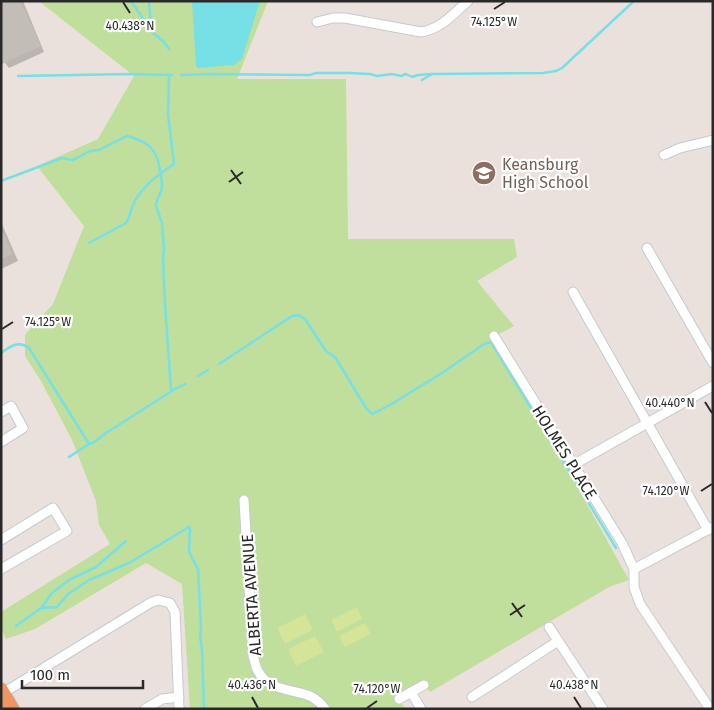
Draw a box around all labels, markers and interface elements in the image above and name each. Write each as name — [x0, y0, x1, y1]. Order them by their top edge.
text: 74.125°W — [471, 15, 517, 29]
text: 40.438°N — [106, 19, 154, 33]
place label: Keansburg High School — [502, 155, 589, 192]
school or university icon: Keansburg High School — [471, 160, 497, 186]
text: 74.125°W — [25, 315, 71, 329]
text: 40.440°N — [645, 396, 695, 410]
street label: HOLMES PLACE — [528, 402, 601, 503]
text: 74.120°W — [643, 484, 690, 498]
street label: ALBERTA AVENUE — [238, 533, 265, 657]
scale bar — [22, 658, 144, 690]
text: 100 m — [30, 666, 70, 684]
text: 40.436°N — [228, 678, 276, 692]
text: 40.438°N — [550, 678, 598, 692]
text: 74.120°W — [354, 682, 401, 696]

